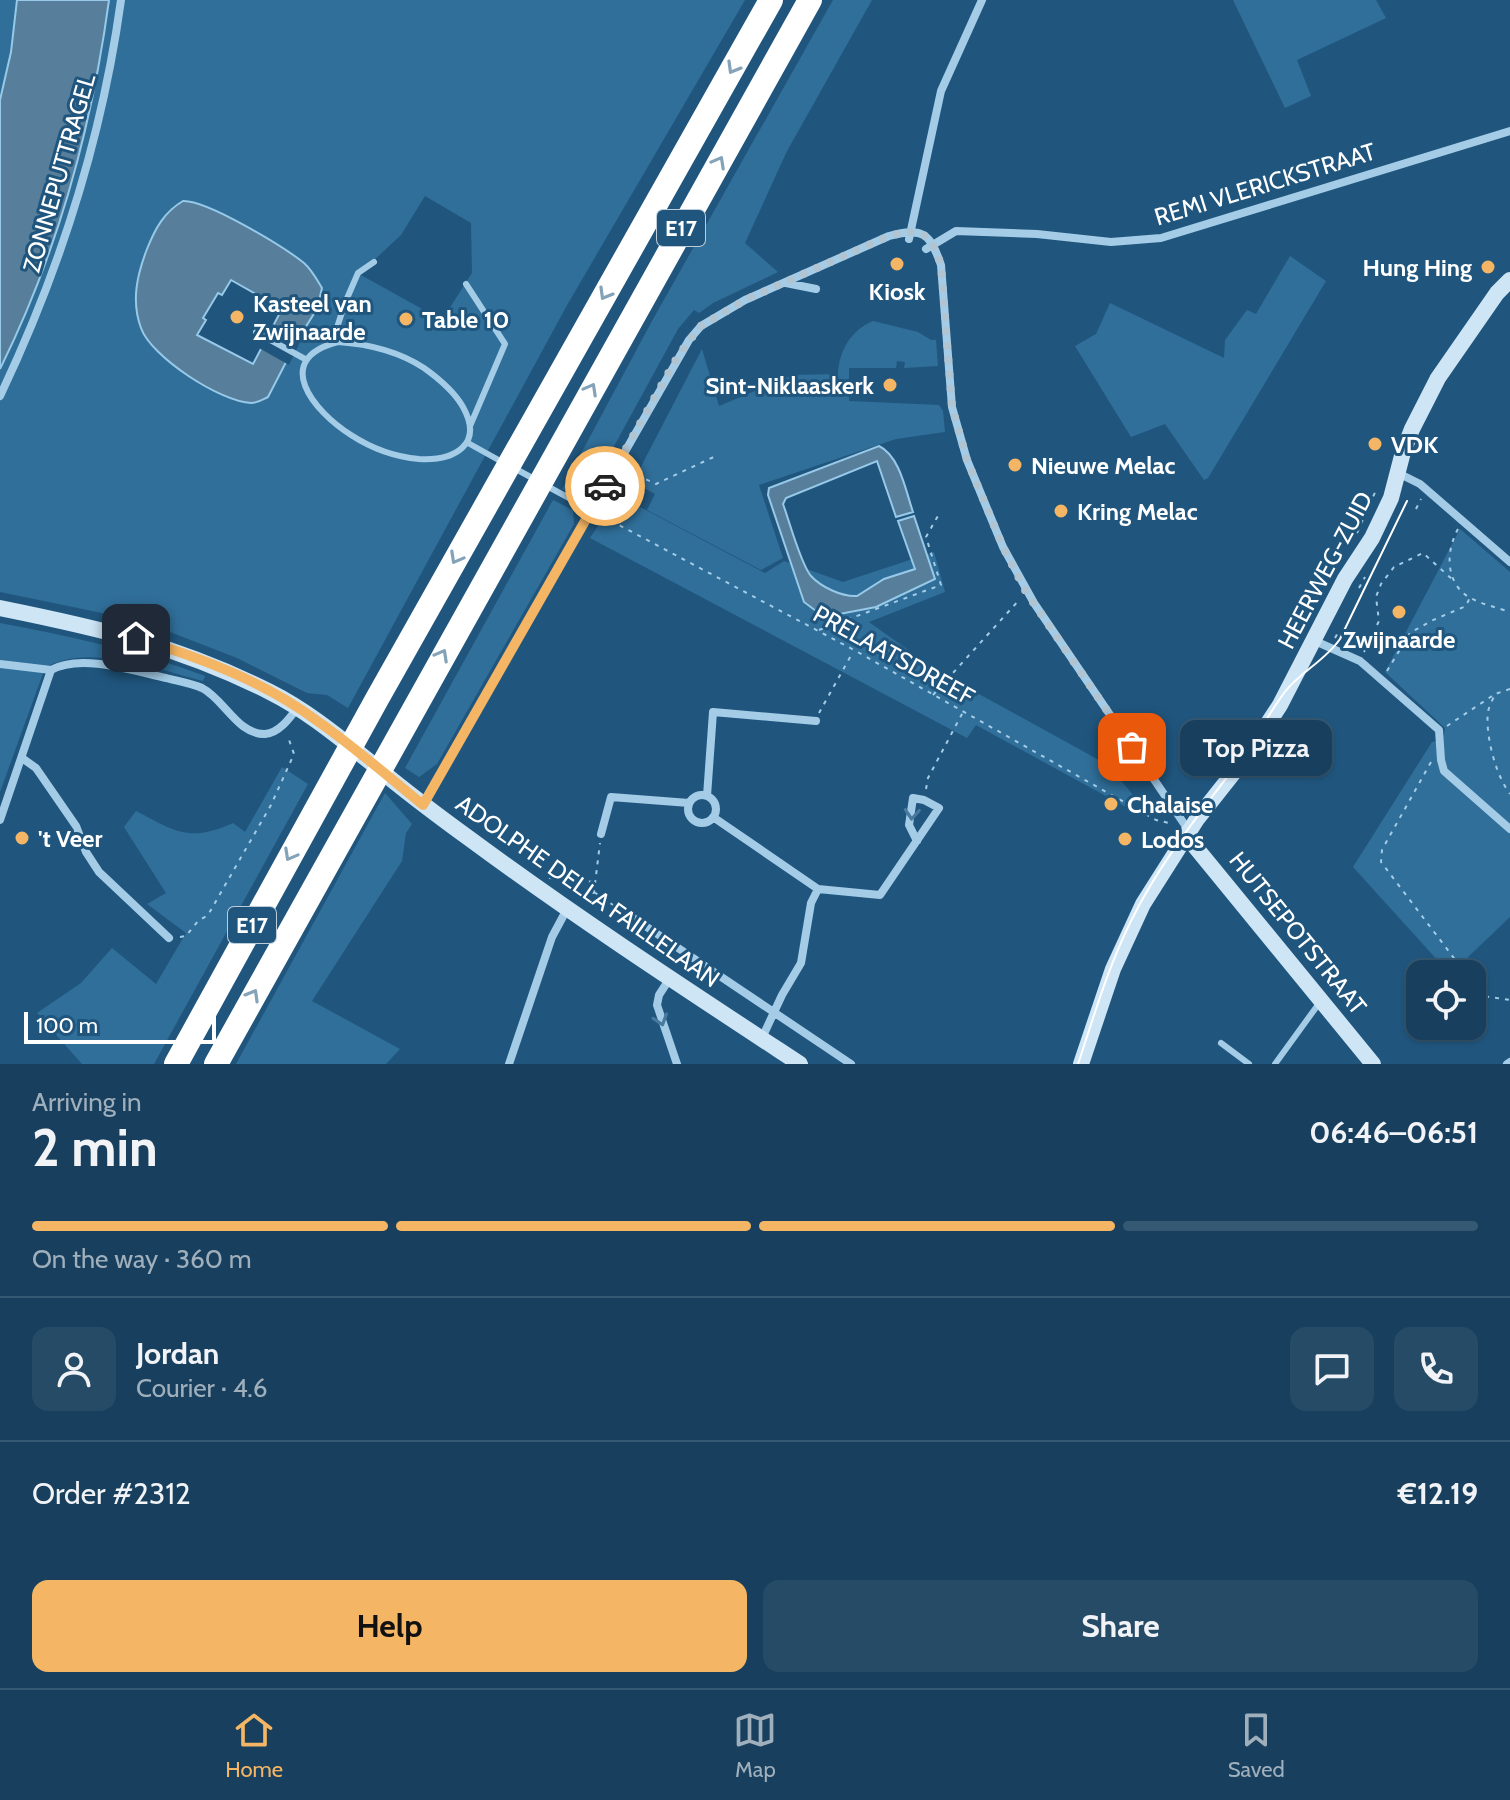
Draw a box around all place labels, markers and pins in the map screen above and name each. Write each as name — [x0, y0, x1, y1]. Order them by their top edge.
place label: Hung Hing — [1363, 253, 1472, 282]
marker: Kiosk — [888, 255, 906, 273]
marker: Hung Hing — [1479, 258, 1497, 276]
place label: Kiosk — [869, 277, 926, 306]
place label: Kasteel van Zwijnaarde — [253, 289, 372, 346]
place label: Table 10 — [422, 305, 509, 334]
marker: Kasteel van Zwijnaarde — [228, 308, 246, 326]
marker: Table 10 — [397, 310, 415, 328]
place label: Sint-Niklaaskerk — [705, 371, 874, 400]
marker: Sint-Niklaaskerk — [881, 376, 899, 394]
place label: VDK — [1391, 430, 1438, 459]
marker: VDK — [1366, 435, 1384, 453]
place label: Nieuwe Melac — [1031, 451, 1175, 480]
marker: Nieuwe Melac — [1006, 456, 1024, 474]
place label: Kring Melac — [1077, 497, 1198, 526]
marker: Kring Melac — [1052, 502, 1070, 520]
marker: Zwijnaarde — [1390, 603, 1408, 621]
pin — [102, 604, 170, 672]
place label: Zwijnaarde — [1343, 625, 1455, 654]
pin — [1098, 713, 1166, 781]
callout: Top Pizza — [1180, 719, 1332, 775]
place label: Chalaise — [1127, 790, 1213, 819]
marker: Chalaise — [1102, 795, 1120, 813]
place label: 't Veer — [38, 824, 102, 853]
place label: Lodos — [1141, 825, 1204, 854]
marker: 't Veer — [13, 829, 31, 847]
marker: Lodos — [1116, 830, 1134, 848]

